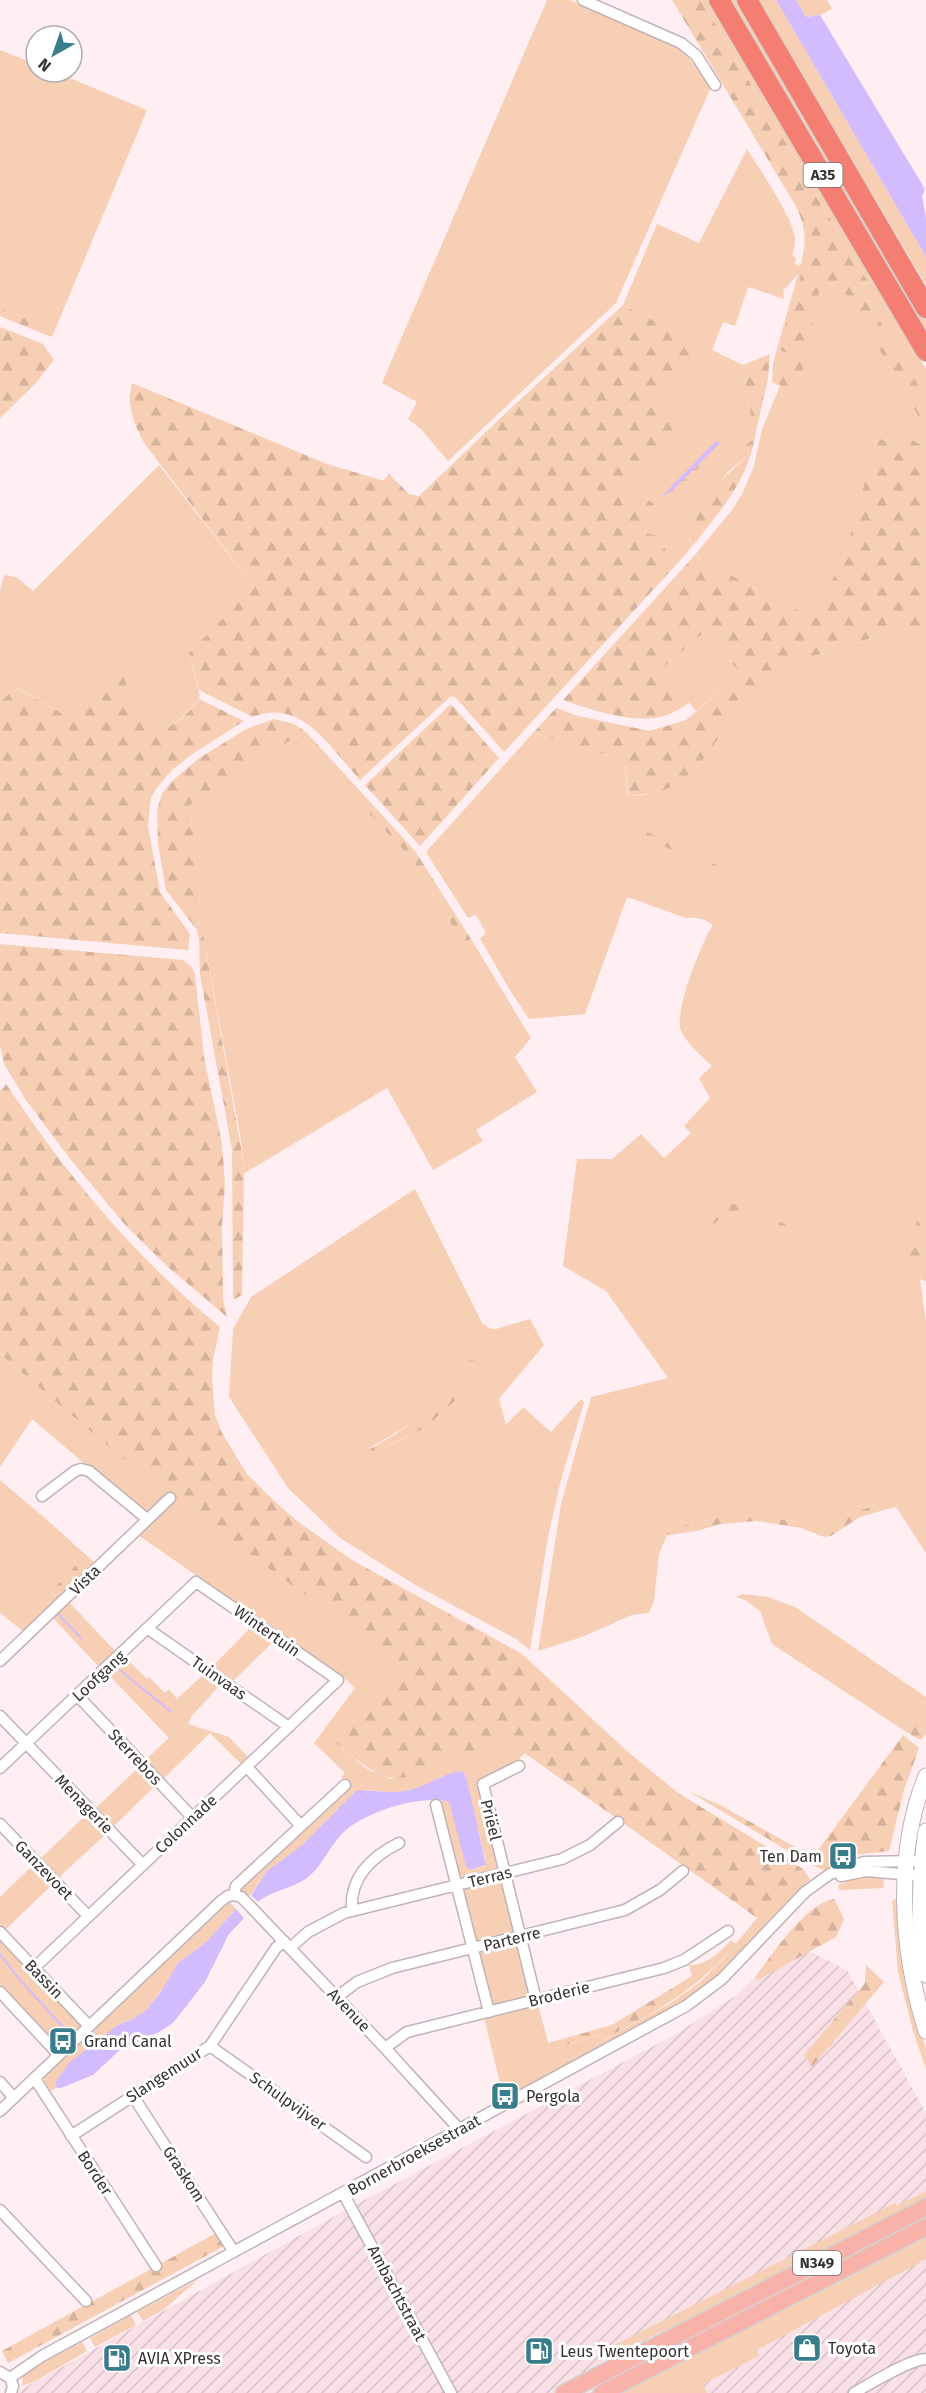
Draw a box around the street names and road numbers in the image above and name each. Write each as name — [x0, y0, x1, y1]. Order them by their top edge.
road number: A35 — [804, 163, 842, 187]
street label: Vista — [66, 1561, 104, 1599]
street label: Wintertuin — [230, 1601, 304, 1661]
street label: Loofgang — [68, 1646, 130, 1705]
street label: Tuinvaas — [188, 1652, 250, 1704]
street label: Sterrebos — [104, 1725, 166, 1789]
street label: Menagerie — [51, 1770, 117, 1838]
street label: Colonnade — [151, 1791, 221, 1857]
street label: Priëel — [477, 1797, 505, 1843]
street label: Ganzevoet — [11, 1836, 77, 1904]
street label: Terras — [466, 1862, 514, 1892]
street label: Parterre — [481, 1923, 543, 1955]
street label: Bassin — [21, 1956, 67, 2002]
street label: Broderie — [526, 1977, 592, 2011]
street label: Avenue — [324, 1984, 374, 2036]
street label: Slangemuur — [122, 2043, 206, 2107]
street label: Schulpvijver — [246, 2068, 330, 2135]
street label: Bornerbroeksestraat — [344, 2110, 484, 2199]
street label: Graskom — [159, 2142, 209, 2206]
street label: Border — [74, 2147, 117, 2200]
street label: Ambachtstraat — [364, 2242, 430, 2344]
road number: N349 — [793, 2251, 841, 2275]

